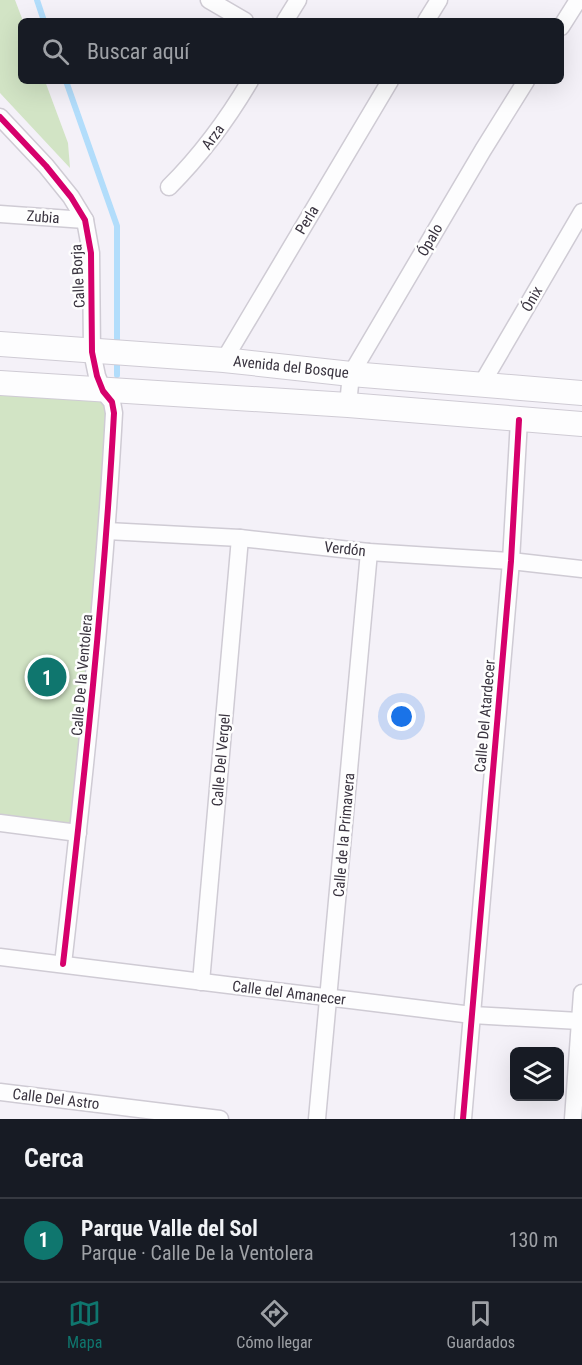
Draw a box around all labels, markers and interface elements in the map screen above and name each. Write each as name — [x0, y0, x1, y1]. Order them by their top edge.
search box — [18, 18, 564, 84]
icon: search — [39, 35, 72, 68]
text: Buscar aquí — [87, 39, 190, 64]
street label: Arza — [198, 121, 228, 153]
street label: Perla — [291, 202, 323, 238]
street label: Zubia — [26, 207, 60, 227]
street label: Ópalo — [414, 221, 446, 259]
street label: Calle Borja — [67, 244, 89, 308]
street label: Ónix — [518, 283, 547, 315]
street label: Avenida del Bosque — [232, 352, 350, 382]
street label: Verdón — [323, 538, 367, 560]
street label: Calle De la Ventolera — [68, 613, 96, 737]
pin: 1 — [28, 654, 66, 700]
street label: Calle Del Atardecer — [471, 658, 499, 773]
your location — [387, 702, 416, 731]
street label: Calle Del Vergel — [208, 713, 234, 807]
street label: Calle de la Primavera — [330, 772, 358, 898]
street label: Calle del Amanecer — [231, 977, 347, 1009]
map controls — [510, 1047, 564, 1101]
button: layers — [510, 1047, 564, 1101]
street label: Calle Del Astro — [12, 1085, 100, 1113]
text: Cerca — [24, 1143, 84, 1173]
text: Parque Valle del Sol — [81, 1216, 258, 1241]
text: 1 — [38, 1228, 49, 1252]
text: 130 m — [509, 1228, 558, 1252]
text: Parque · Calle De la Ventolera — [81, 1241, 314, 1265]
tab: Mapa — [67, 1297, 102, 1352]
tab: Cómo llegar — [236, 1297, 312, 1352]
tab: Guardados — [447, 1297, 515, 1352]

